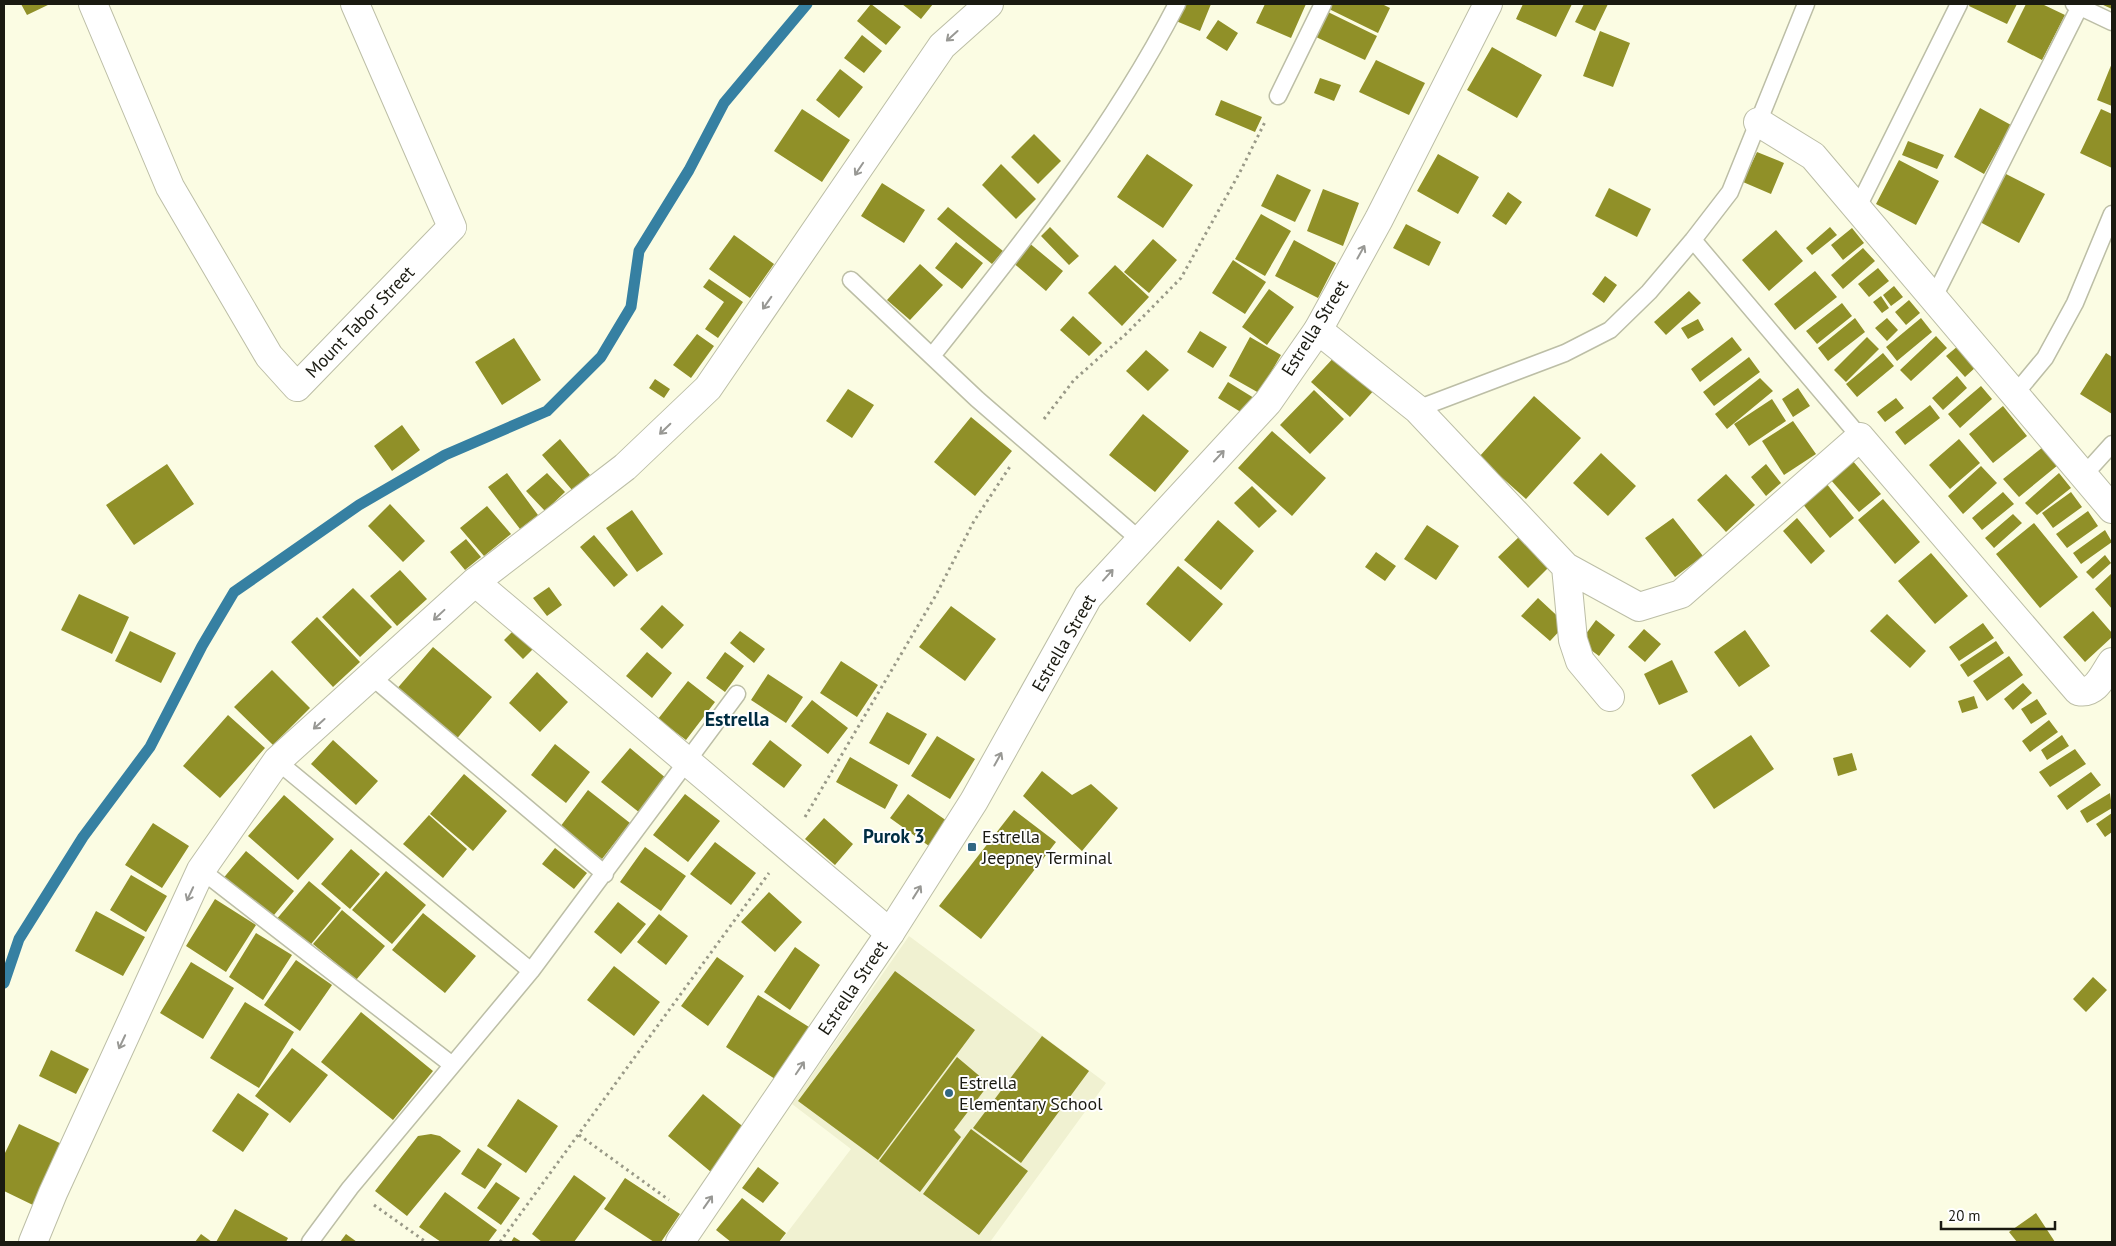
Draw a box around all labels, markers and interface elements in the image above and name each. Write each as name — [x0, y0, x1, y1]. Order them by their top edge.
one-way arrow — [946, 30, 959, 42]
one-way arrow — [854, 162, 864, 176]
one-way arrow — [1356, 244, 1366, 259]
street label: Mount Tabor Street — [300, 261, 419, 383]
street label: Estrella Street — [1276, 276, 1353, 380]
one-way arrow — [762, 295, 772, 309]
one-way arrow — [659, 423, 672, 435]
one-way arrow — [1213, 449, 1225, 462]
one-way arrow — [1102, 568, 1114, 581]
street label: Estrella Street — [1026, 590, 1101, 696]
one-way arrow — [433, 609, 446, 621]
district label: Estrella — [705, 706, 769, 732]
one-way arrow — [312, 719, 325, 730]
one-way arrow — [993, 751, 1003, 766]
district label: Purok 3 — [863, 824, 925, 848]
place label: Estrella Jeepney Terminal — [981, 825, 1113, 869]
marker: Estrella Jeepney Terminal — [966, 841, 978, 853]
one-way arrow — [912, 885, 922, 899]
one-way arrow — [185, 886, 194, 901]
street label: Estrella Street — [813, 936, 893, 1039]
one-way arrow — [117, 1034, 126, 1049]
one-way arrow — [794, 1061, 805, 1075]
place label: Estrella Elementary School — [959, 1071, 1103, 1115]
marker: Estrella Elementary School — [943, 1087, 955, 1099]
one-way arrow — [703, 1195, 713, 1209]
scale bar — [1941, 1198, 2055, 1230]
text: 20 m — [1948, 1206, 1981, 1225]

